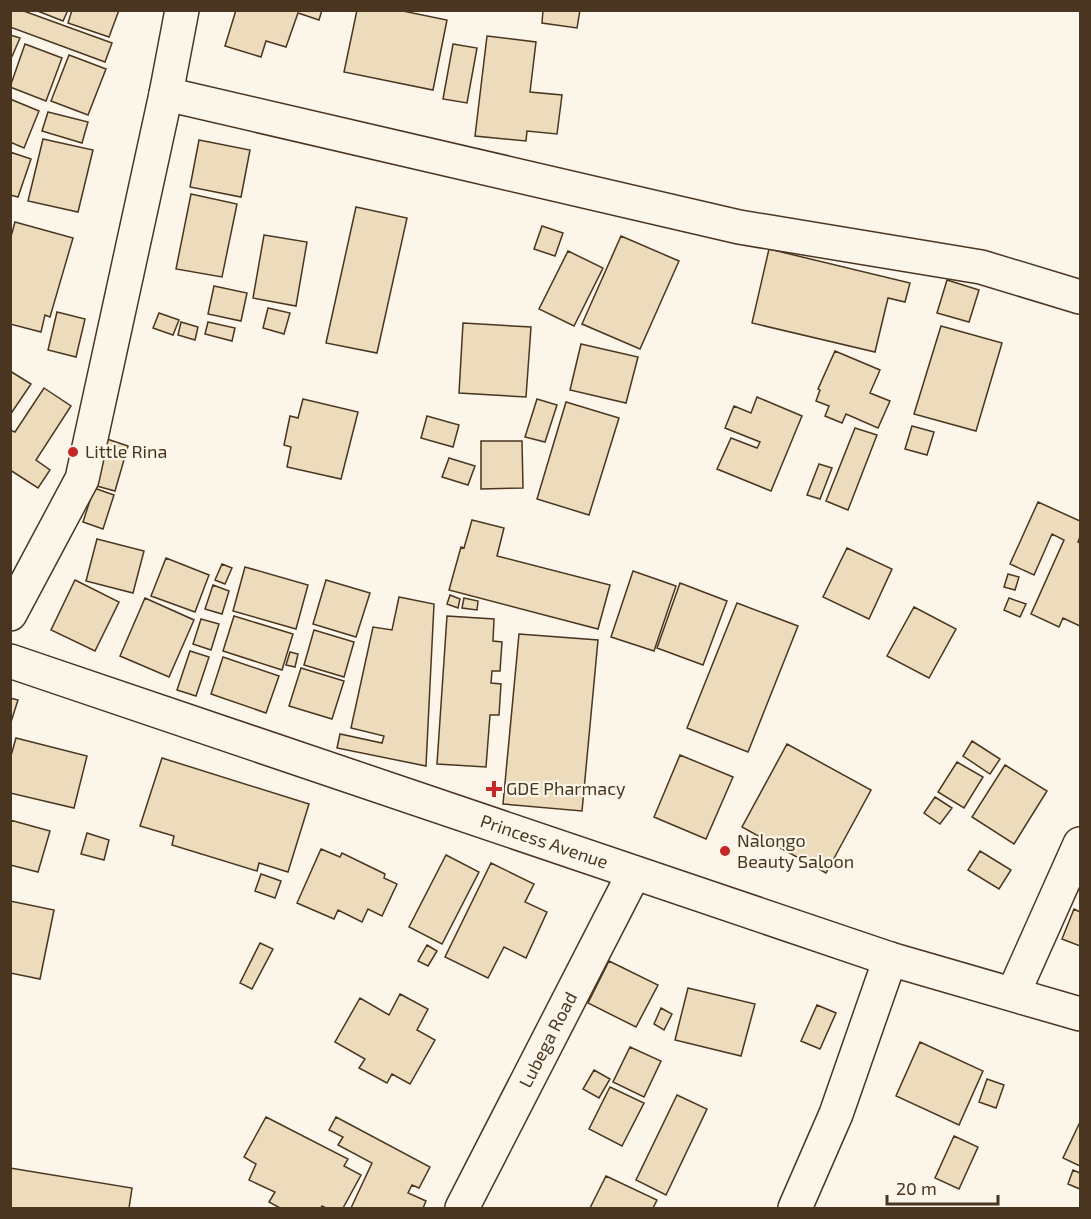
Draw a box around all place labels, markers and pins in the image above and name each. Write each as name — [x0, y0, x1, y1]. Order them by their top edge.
place label: Little Rina — [85, 440, 167, 462]
marker: Little Rina — [66, 445, 80, 459]
place label: GDE Pharmacy — [506, 777, 626, 799]
marker: GDE Pharmacy — [487, 782, 501, 796]
place label: Nalongo Beauty Saloon — [737, 829, 854, 872]
marker: Nalongo Beauty Saloon — [718, 844, 732, 858]

